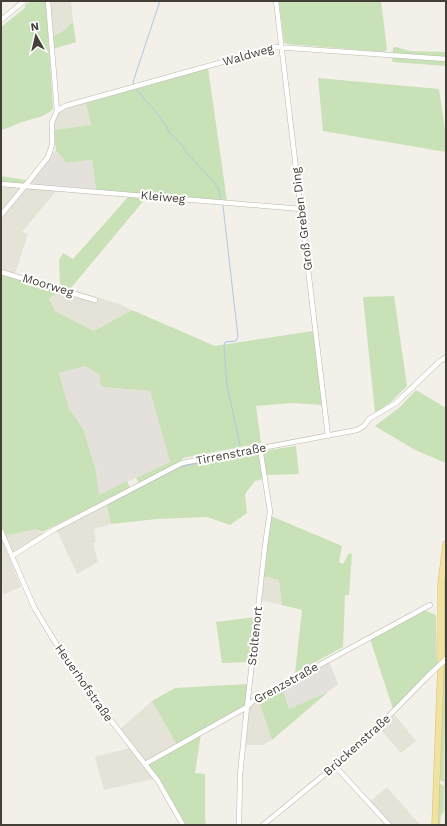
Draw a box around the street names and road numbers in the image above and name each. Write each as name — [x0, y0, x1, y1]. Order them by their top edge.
street label: Waldweg — [221, 41, 276, 69]
street label: Groß Greben Ding — [289, 166, 315, 271]
street label: Kleiweg — [140, 188, 187, 206]
street label: Moorweg — [21, 271, 76, 300]
street label: Tirrenstraße — [195, 440, 267, 468]
street label: Stoltenort — [245, 606, 265, 666]
street label: Heuerhofstraße — [52, 642, 116, 724]
street label: Grenzstraße — [251, 660, 321, 706]
street label: Brückenstraße — [321, 711, 393, 779]

